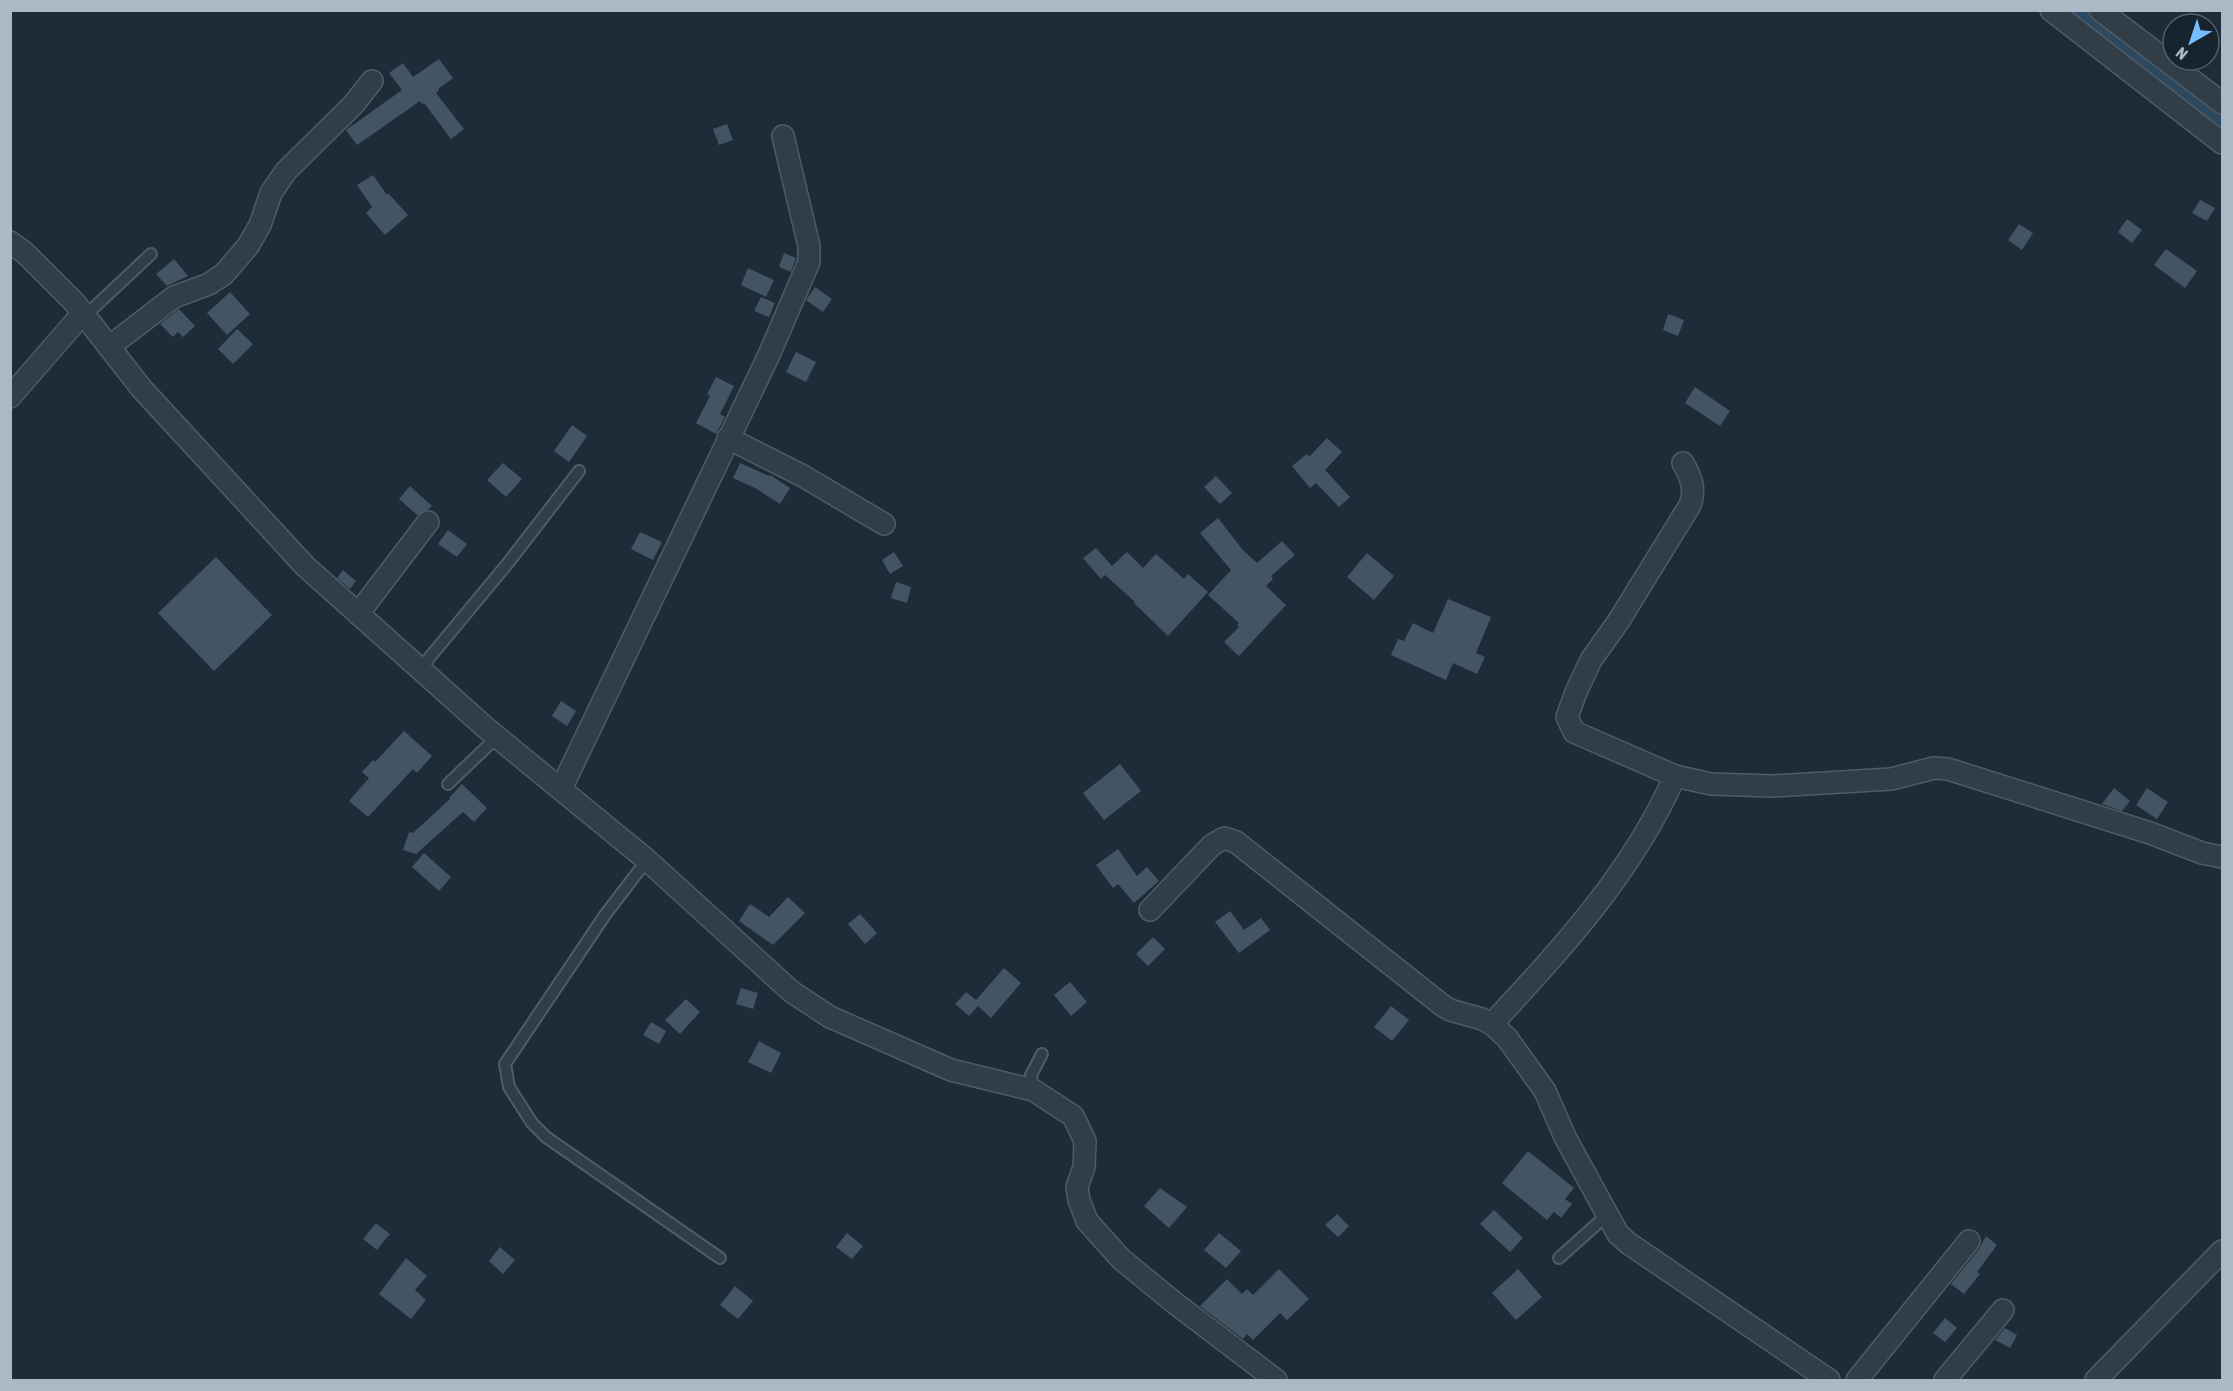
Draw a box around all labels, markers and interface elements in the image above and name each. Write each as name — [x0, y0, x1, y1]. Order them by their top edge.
north arrow — [2161, 12, 2221, 72]
text: N — [2172, 44, 2191, 64]

